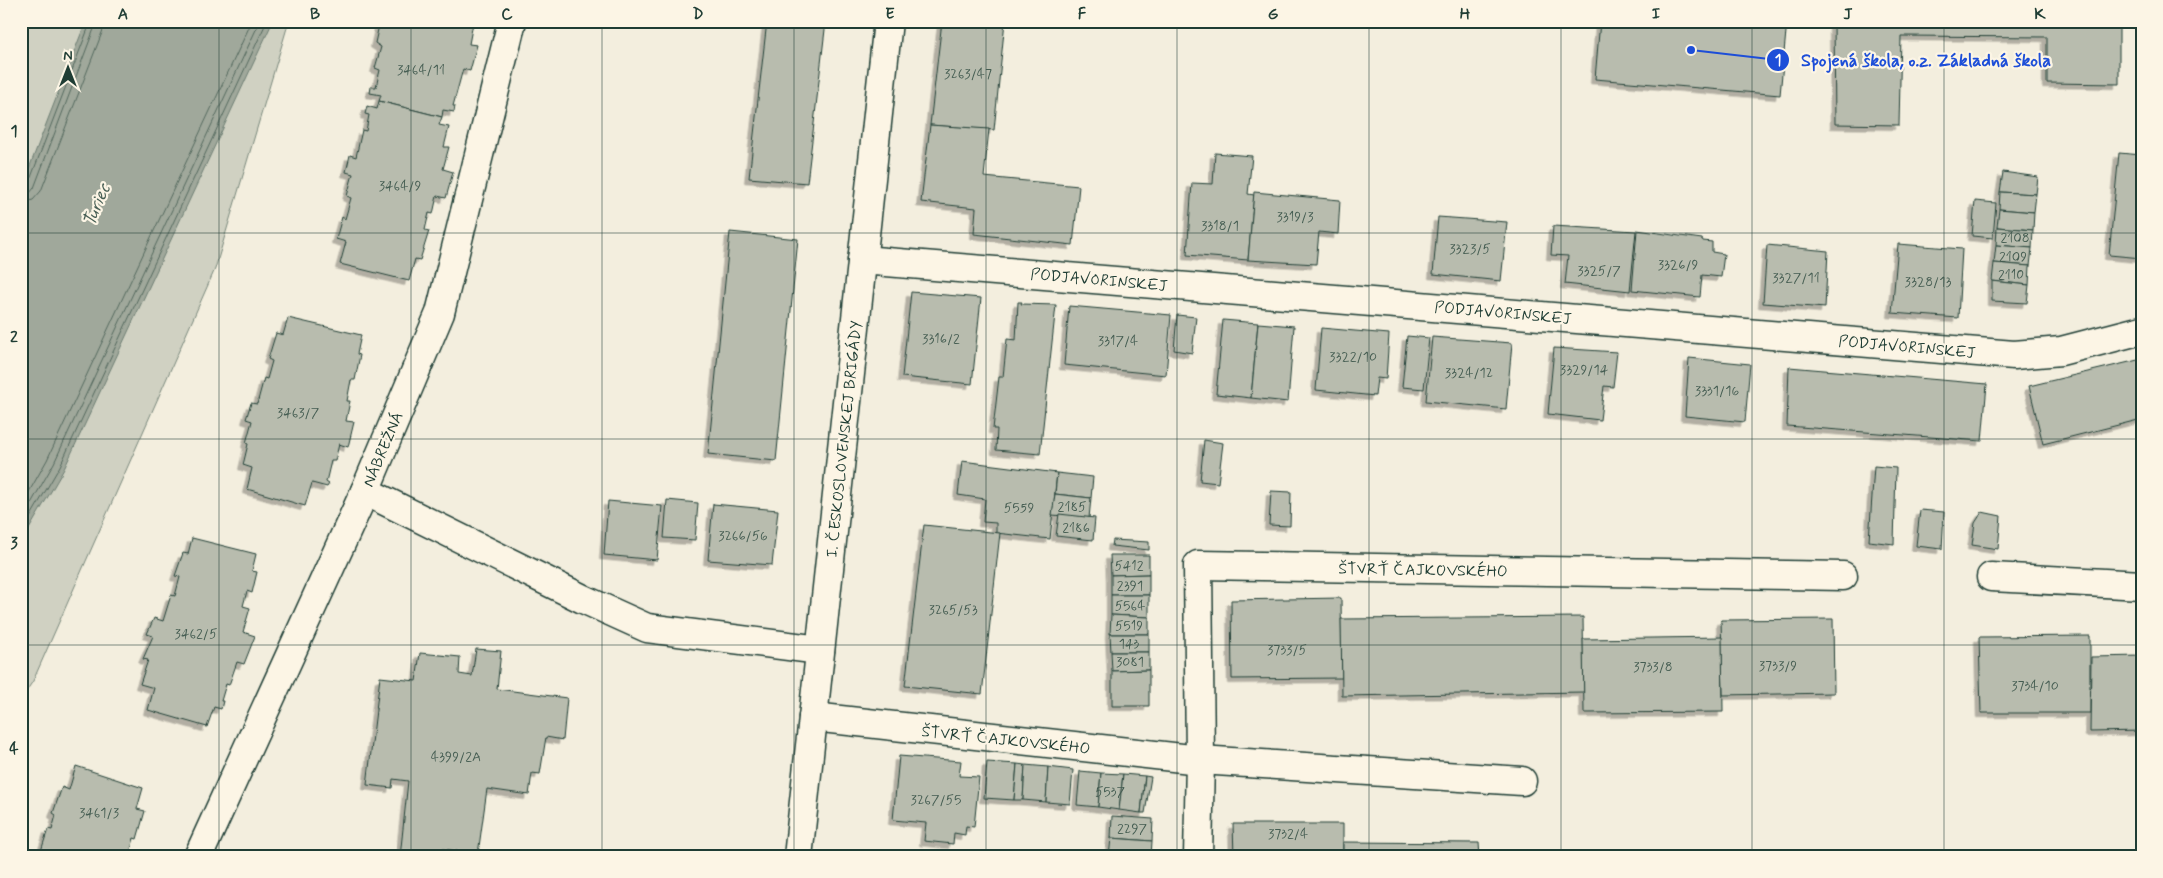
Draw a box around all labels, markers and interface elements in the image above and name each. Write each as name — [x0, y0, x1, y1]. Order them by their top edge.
text: A — [118, 4, 128, 25]
text: B — [310, 4, 320, 25]
text: C — [501, 4, 513, 25]
text: D — [692, 4, 704, 25]
text: E — [885, 4, 895, 25]
text: F — [1078, 4, 1087, 25]
text: G — [1268, 4, 1279, 25]
text: H — [1460, 4, 1471, 25]
text: I — [1652, 4, 1661, 25]
text: J — [1843, 4, 1853, 25]
text: K — [2034, 4, 2046, 25]
north arrow — [42, 42, 92, 92]
callout: Spojená škola, o.z. Základná škola — [1765, 43, 2061, 76]
text: N — [63, 47, 73, 65]
text: Spojená škola, o.z. Základná škola — [1801, 49, 2051, 73]
text: 1 — [1775, 51, 1781, 71]
house number: 3464/11 — [397, 61, 445, 79]
house number: 3263/47 — [944, 65, 992, 83]
text: 1 — [10, 121, 18, 142]
house number: 3464/9 — [379, 177, 421, 195]
water label: Turiec — [78, 179, 117, 230]
house number: 3319/3 — [1276, 208, 1314, 226]
house number: 3318/1 — [1201, 217, 1239, 235]
house number: 2108 — [2000, 229, 2030, 247]
house number: 3323/5 — [1449, 240, 1491, 258]
house number: 2109 — [1999, 248, 2027, 266]
house number: 3326/9 — [1658, 256, 1698, 274]
house number: 3325/7 — [1577, 262, 1621, 280]
street label: PODJAVORINSKEJ — [1030, 264, 1168, 297]
house number: 2110 — [1998, 266, 2024, 284]
house number: 3327/11 — [1772, 269, 1820, 287]
house number: 3328/13 — [1905, 273, 1951, 291]
street label: PODJAVORINSKEJ — [1434, 297, 1572, 330]
street label: I. ČESKOSLOVENSKEJ BRIGÁDY — [822, 319, 867, 559]
text: 2 — [10, 327, 18, 348]
house number: 3316/2 — [922, 330, 960, 348]
street label: PODJAVORINSKEJ — [1838, 331, 1976, 364]
house number: 3317/4 — [1098, 332, 1138, 350]
house number: 3322/10 — [1329, 348, 1377, 366]
house number: 3329/14 — [1560, 361, 1609, 379]
house number: 3324/12 — [1445, 364, 1493, 382]
house number: 3331/16 — [1695, 382, 1739, 400]
house number: 3463/7 — [277, 404, 320, 422]
street label: NÁBREŽNÁ — [358, 409, 409, 490]
house number: 2185 — [1058, 498, 1086, 516]
house number: 5559 — [1004, 499, 1034, 517]
house number: 2186 — [1062, 519, 1090, 537]
house number: 3266/56 — [718, 527, 768, 545]
text: 3 — [10, 533, 18, 554]
house number: 5412 — [1114, 557, 1144, 575]
street label: ŠTVRŤ ČAJKOVSKÉHO — [1338, 559, 1508, 582]
house number: 2391 — [1117, 577, 1143, 595]
house number: 5564 — [1115, 597, 1145, 615]
house number: 3265/53 — [928, 601, 978, 619]
house number: 5519 — [1115, 617, 1143, 635]
house number: 3462/5 — [175, 625, 217, 643]
house number: 143 — [1119, 635, 1140, 653]
house number: 3733/5 — [1267, 641, 1307, 659]
house number: 3081 — [1116, 653, 1144, 671]
house number: 3733/9 — [1759, 657, 1797, 675]
house number: 3733/8 — [1633, 658, 1673, 676]
house number: 3734/10 — [2011, 677, 2059, 695]
street label: ŠTVRŤ ČAJKOVSKÉHO — [920, 721, 1091, 760]
text: 4 — [9, 738, 19, 759]
house number: 4399/2A — [431, 748, 481, 766]
house number: 5537 — [1095, 783, 1126, 801]
house number: 3267/55 — [911, 791, 961, 809]
house number: 3461/3 — [79, 804, 119, 822]
house number: 2297 — [1117, 820, 1148, 838]
house number: 3732/4 — [1268, 825, 1308, 843]

